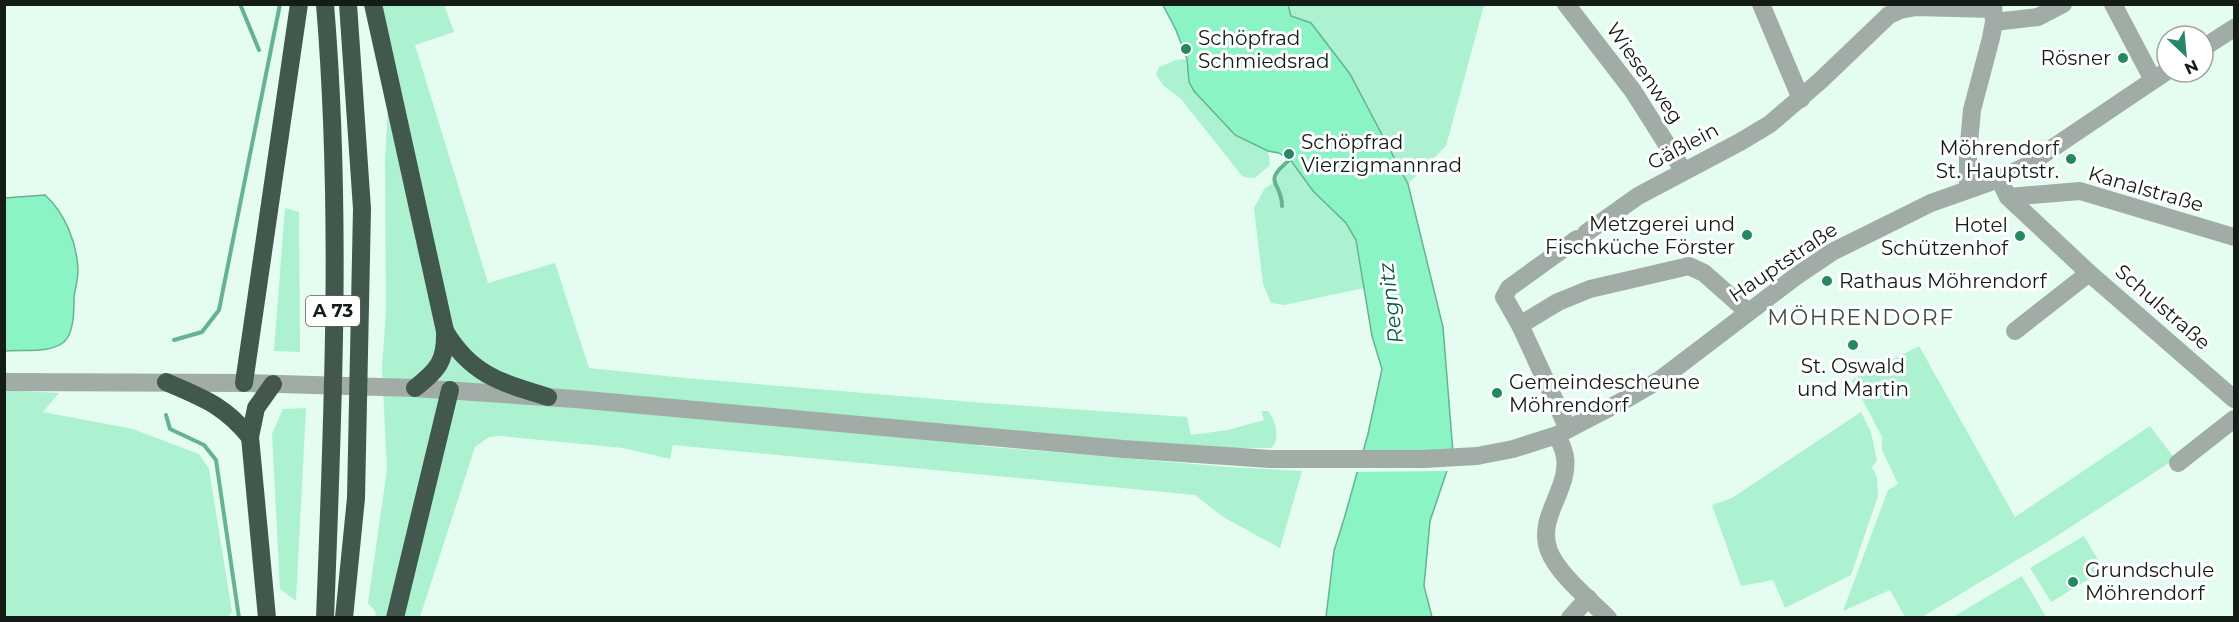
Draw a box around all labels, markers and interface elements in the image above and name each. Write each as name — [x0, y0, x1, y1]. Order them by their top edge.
street label: Wiesenweg — [1601, 18, 1689, 128]
north arrow — [2155, 24, 2215, 84]
place label: Schöpfrad Schmiedsrad — [1198, 26, 1330, 73]
marker: Schöpfrad Schmiedsrad — [1179, 42, 1193, 56]
place label: Rösner — [2041, 46, 2111, 70]
marker: Rösner — [2116, 51, 2130, 65]
text: N — [2181, 56, 2201, 78]
street label: Gäßlein — [1643, 117, 1723, 175]
place label: Schöpfrad Vierzigmannrad — [1301, 130, 1462, 177]
place label: Möhrendorf St. Hauptstr. — [1936, 136, 2060, 183]
marker: Schöpfrad Vierzigmannrad — [1282, 147, 1296, 161]
marker: Möhrendorf St. Hauptstr. — [2064, 152, 2078, 166]
street label: Kanalstraße — [2086, 161, 2206, 217]
place label: Metzgerei und Fischküche Förster — [1545, 212, 1735, 259]
place label: Hotel Schützenhof — [1881, 213, 2009, 260]
street label: Hauptstraße — [1724, 217, 1842, 307]
marker: Metzgerei und Fischküche Förster — [1740, 228, 1754, 242]
marker: Hotel Schützenhof — [2013, 229, 2027, 243]
street label: Schulstraße — [2111, 259, 2215, 355]
water label: Regnitz — [1373, 261, 1408, 345]
place label: Rathaus Möhrendorf — [1839, 269, 2048, 293]
marker: Rathaus Möhrendorf — [1820, 274, 1834, 288]
road number: A 73 — [306, 296, 360, 326]
district label: MÖHRENDORF — [1767, 304, 1955, 331]
marker: St. Oswald und Martin — [1846, 338, 1860, 352]
place label: St. Oswald und Martin — [1797, 354, 1909, 401]
place label: Gemeindescheune Möhrendorf — [1509, 370, 1700, 417]
marker: Gemeindescheune Möhrendorf — [1490, 386, 1504, 400]
place label: Grundschule Möhrendorf — [2085, 558, 2214, 605]
marker: Grundschule Möhrendorf — [2066, 575, 2080, 589]

